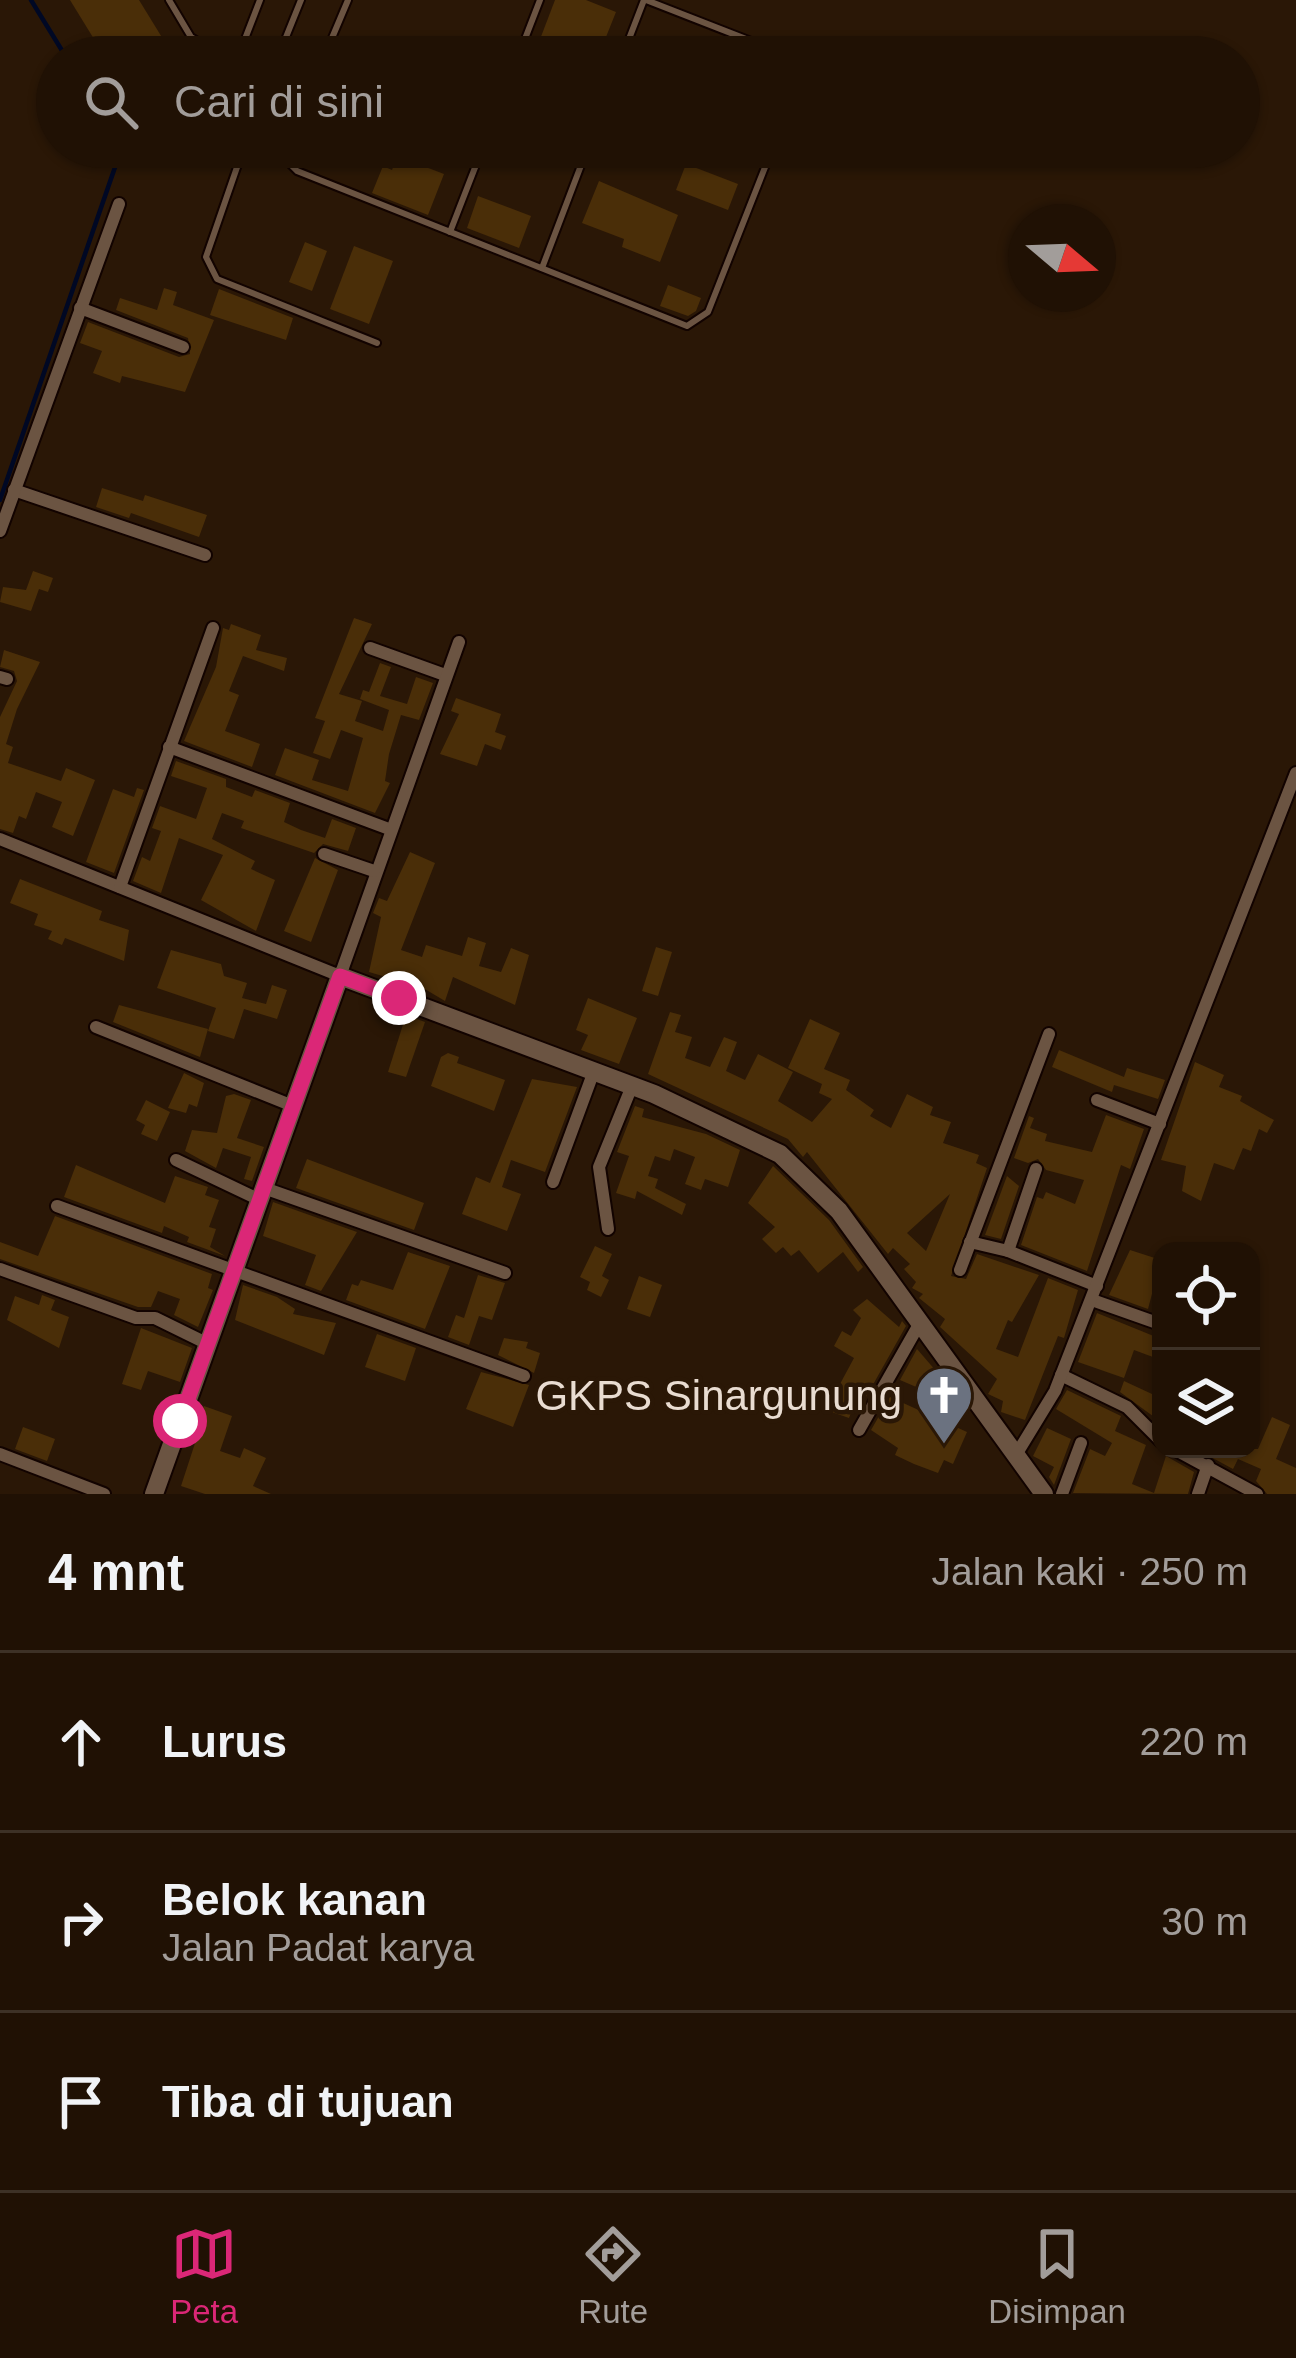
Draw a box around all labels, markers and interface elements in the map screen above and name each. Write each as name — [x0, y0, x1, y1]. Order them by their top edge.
search box — [36, 36, 1260, 168]
icon: search — [78, 69, 144, 135]
text: Cari di sini — [174, 76, 384, 127]
north arrow — [1008, 204, 1116, 312]
route end — [372, 971, 426, 1025]
map controls — [1152, 1242, 1260, 1458]
button: locate — [1152, 1242, 1260, 1350]
button: layers — [1152, 1350, 1260, 1458]
church icon: GKPS Sinargunung — [913, 1364, 975, 1446]
place label: GKPS Sinargunung — [535, 1372, 902, 1419]
route start — [153, 1394, 207, 1448]
text: 4 mnt — [48, 1544, 184, 1601]
text: Jalan kaki · 250 m — [932, 1550, 1248, 1593]
icon: ahead — [48, 1709, 114, 1775]
text: Lurus — [162, 1716, 287, 1767]
text: 220 m — [1140, 1720, 1248, 1763]
text: Belok kanan — [162, 1874, 427, 1925]
icon: right — [48, 1889, 114, 1955]
text: 30 m — [1161, 1900, 1248, 1943]
text: Jalan Padat karya — [162, 1926, 474, 1969]
icon: arrive — [48, 2069, 114, 2135]
text: Tiba di tujuan — [162, 2076, 454, 2127]
tab: Peta — [170, 2221, 238, 2331]
tab: Rute — [578, 2221, 648, 2331]
tab: Disimpan — [988, 2221, 1126, 2331]

